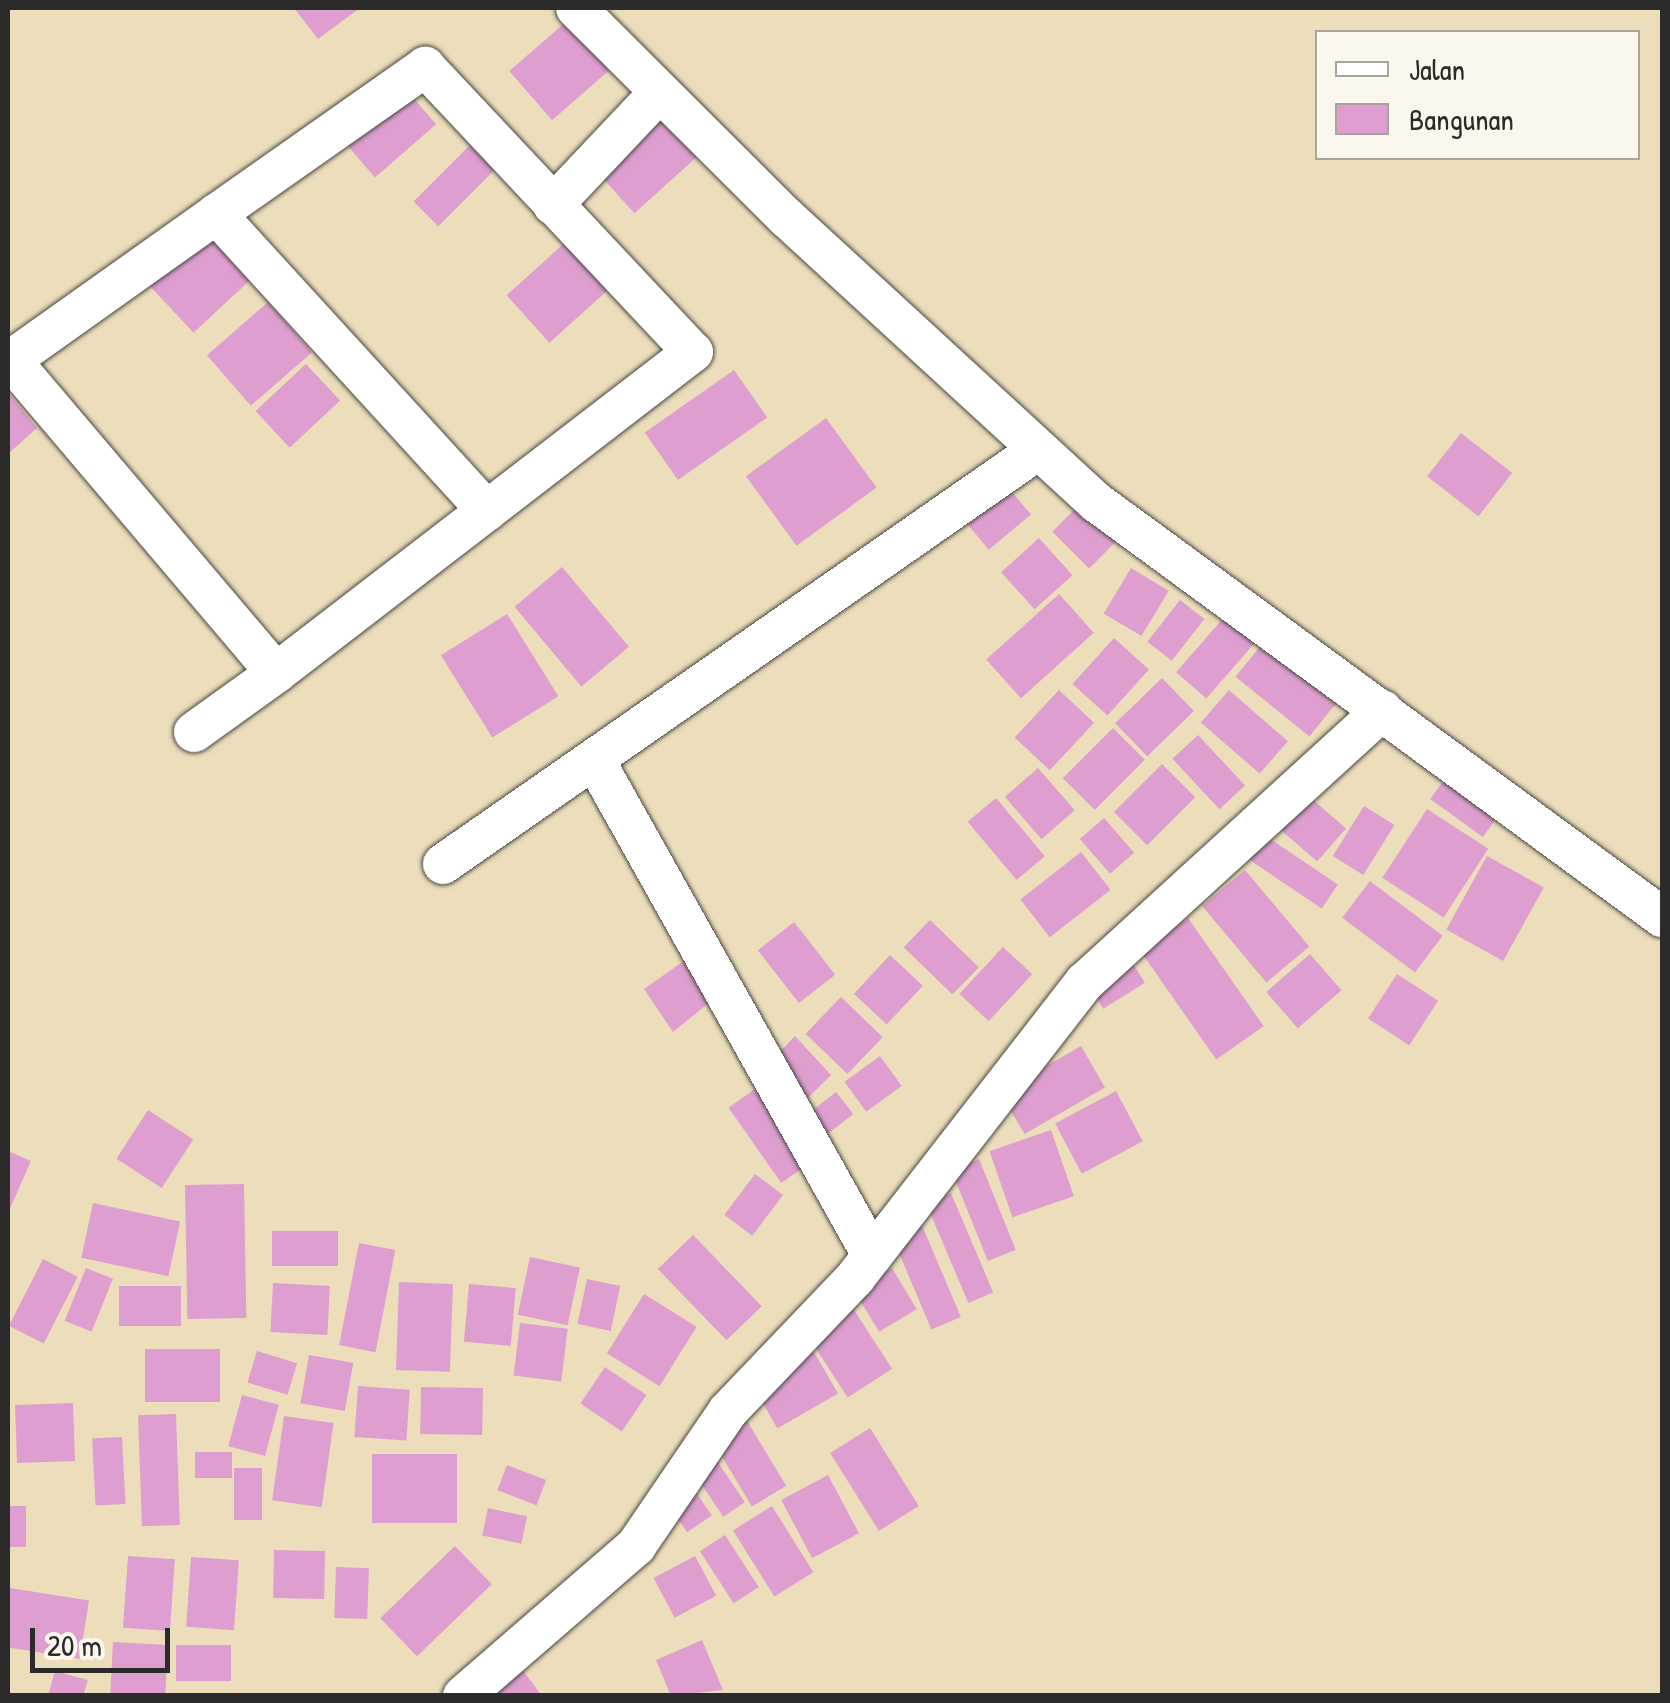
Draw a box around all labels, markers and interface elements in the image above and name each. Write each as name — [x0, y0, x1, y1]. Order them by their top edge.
legend — [1315, 30, 1640, 160]
text: Jalan — [1409, 49, 1465, 89]
text: Bangunan — [1409, 99, 1514, 139]
scale bar — [35, 1608, 175, 1670]
text: 20 m — [47, 1625, 102, 1665]

